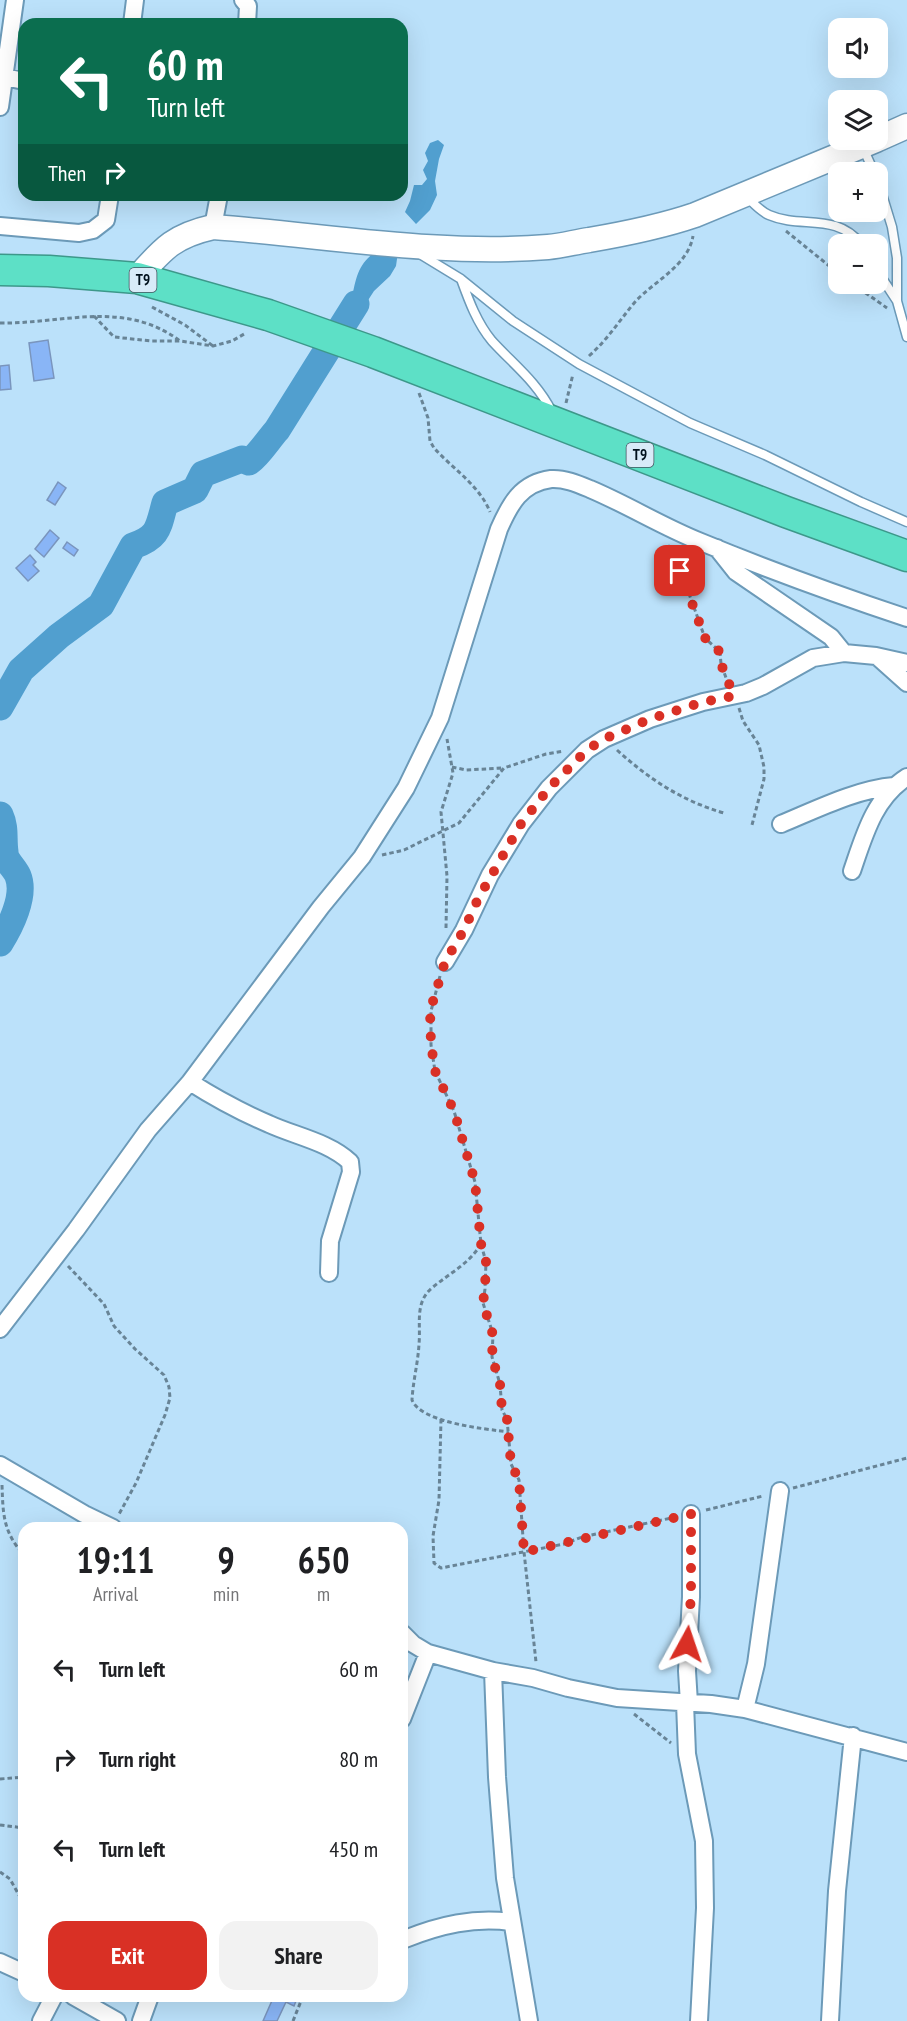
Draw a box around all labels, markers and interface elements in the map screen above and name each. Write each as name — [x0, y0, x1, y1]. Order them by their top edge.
map controls — [828, 18, 888, 294]
button: sound — [828, 18, 888, 78]
text: 60 m — [147, 37, 224, 92]
icon: left — [48, 42, 126, 120]
text: Turn left — [147, 90, 225, 124]
button: layers — [828, 90, 888, 150]
icon: right — [98, 156, 131, 189]
text: Then — [48, 159, 86, 187]
button: + — [828, 162, 888, 222]
button: − — [828, 234, 888, 294]
road number: T9 — [130, 268, 156, 292]
road number: T9 — [626, 443, 654, 467]
pin — [654, 545, 705, 596]
icon: arrive — [663, 554, 696, 587]
text: 19:11 — [77, 1536, 154, 1583]
text: 9 — [217, 1536, 235, 1583]
text: 650 — [298, 1536, 349, 1583]
text: Arrival — [93, 1581, 138, 1607]
text: min — [213, 1581, 239, 1607]
text: m — [317, 1581, 330, 1607]
position arrow — [655, 1612, 719, 1676]
icon: left — [48, 1653, 81, 1686]
text: Turn left — [99, 1655, 165, 1683]
text: 60 m — [339, 1655, 378, 1683]
icon: right — [48, 1743, 81, 1776]
text: Turn right — [99, 1745, 176, 1773]
text: 80 m — [339, 1745, 378, 1773]
icon: left — [48, 1833, 81, 1866]
text: Turn left — [99, 1835, 165, 1863]
text: 450 m — [329, 1835, 378, 1863]
button: Exit — [48, 1921, 207, 1990]
button: Share — [219, 1921, 378, 1990]

